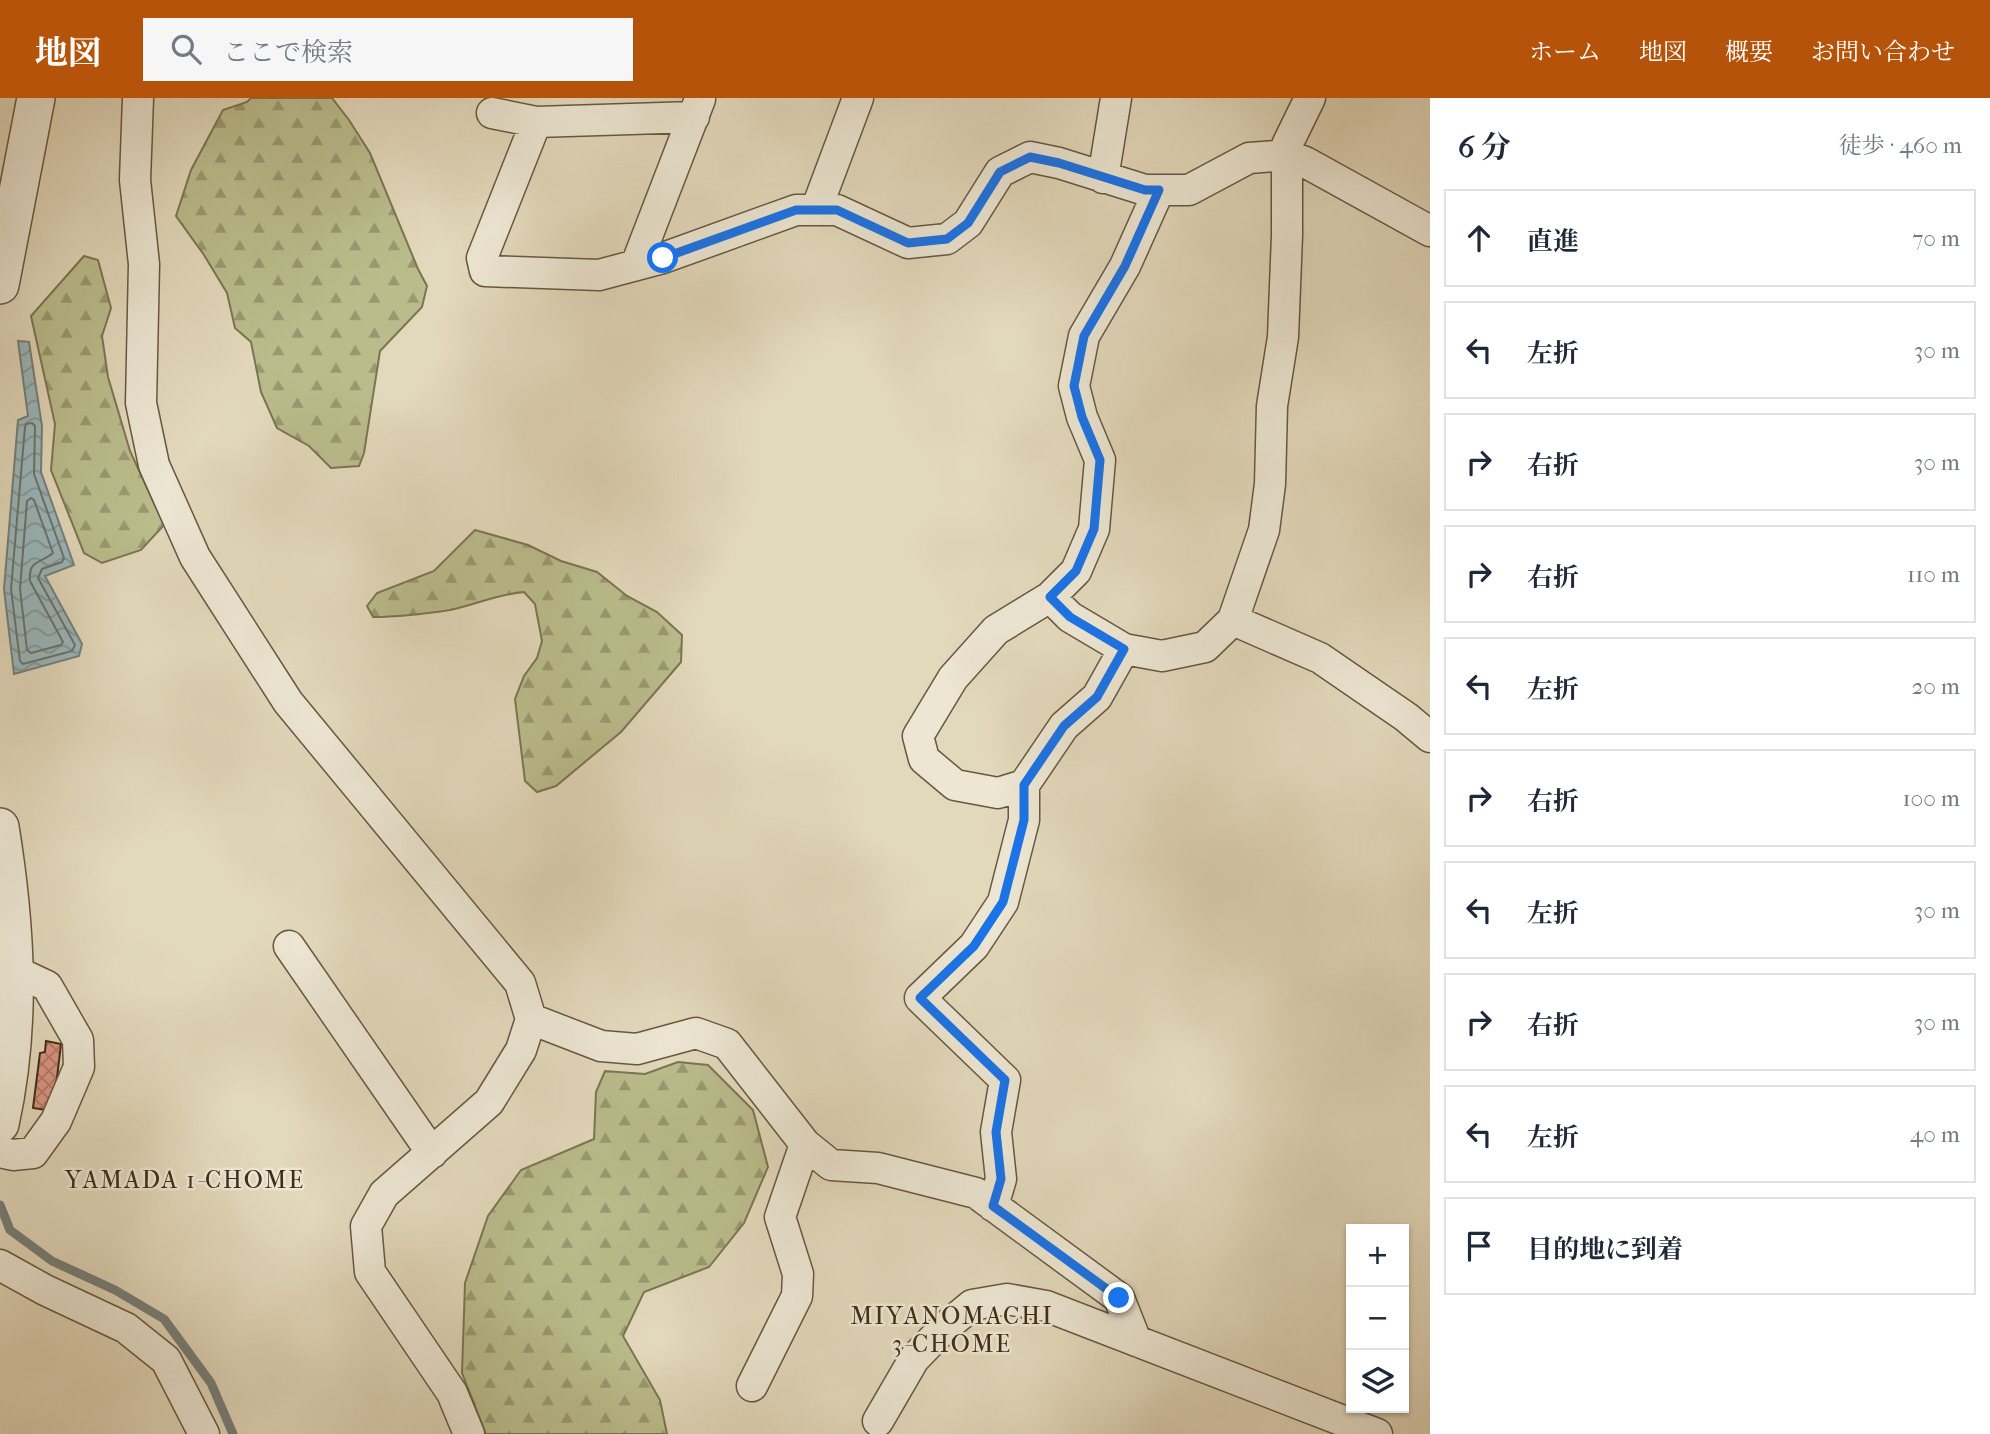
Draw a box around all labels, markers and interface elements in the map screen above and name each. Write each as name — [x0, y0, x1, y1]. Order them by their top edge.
search box — [143, 18, 633, 81]
icon: search — [167, 30, 205, 68]
text: 地図 — [35, 34, 101, 73]
text: ここで検索 — [223, 37, 353, 68]
text: ホーム — [1529, 38, 1601, 66]
text: 地図 — [1639, 38, 1687, 66]
text: 概要 — [1725, 38, 1773, 66]
text: お問い合わせ — [1811, 38, 1955, 66]
text: 6 分 — [1458, 130, 1511, 165]
text: 徒歩 · 460 m — [1839, 132, 1962, 159]
icon: ahead — [1460, 219, 1498, 257]
text: 70 m — [1912, 225, 1960, 252]
text: 直進 — [1527, 226, 1579, 257]
route start — [647, 242, 678, 273]
icon: left — [1460, 331, 1498, 369]
text: 30 m — [1914, 337, 1960, 364]
text: 左折 — [1527, 338, 1579, 369]
icon: right — [1460, 443, 1498, 481]
text: 30 m — [1914, 449, 1960, 476]
text: 右折 — [1527, 450, 1579, 481]
icon: right — [1460, 555, 1498, 593]
text: 110 m — [1907, 561, 1960, 588]
text: 右折 — [1527, 562, 1579, 593]
icon: left — [1460, 667, 1498, 705]
text: 20 m — [1911, 673, 1960, 700]
text: 左折 — [1527, 674, 1579, 705]
icon: right — [1460, 779, 1498, 817]
text: 100 m — [1902, 785, 1960, 812]
text: 右折 — [1527, 786, 1579, 817]
icon: left — [1460, 891, 1498, 929]
text: 30 m — [1914, 897, 1960, 924]
text: 左折 — [1527, 898, 1579, 929]
icon: right — [1460, 1003, 1498, 1041]
text: 30 m — [1914, 1009, 1960, 1036]
text: 右折 — [1527, 1010, 1579, 1041]
icon: left — [1460, 1115, 1498, 1153]
text: 40 m — [1910, 1121, 1960, 1148]
text: 左折 — [1527, 1122, 1579, 1153]
district label: YAMADA 1-CHOME — [64, 1166, 305, 1194]
map controls — [1346, 1224, 1409, 1413]
button: + — [1346, 1224, 1409, 1287]
icon: arrive — [1460, 1227, 1498, 1265]
text: 目的地に到着 — [1527, 1234, 1683, 1265]
route end — [1103, 1282, 1134, 1313]
button: − — [1346, 1287, 1409, 1350]
district label: MIYANOMACHI 3-CHOME — [850, 1302, 1054, 1358]
button: layers — [1346, 1350, 1409, 1413]

